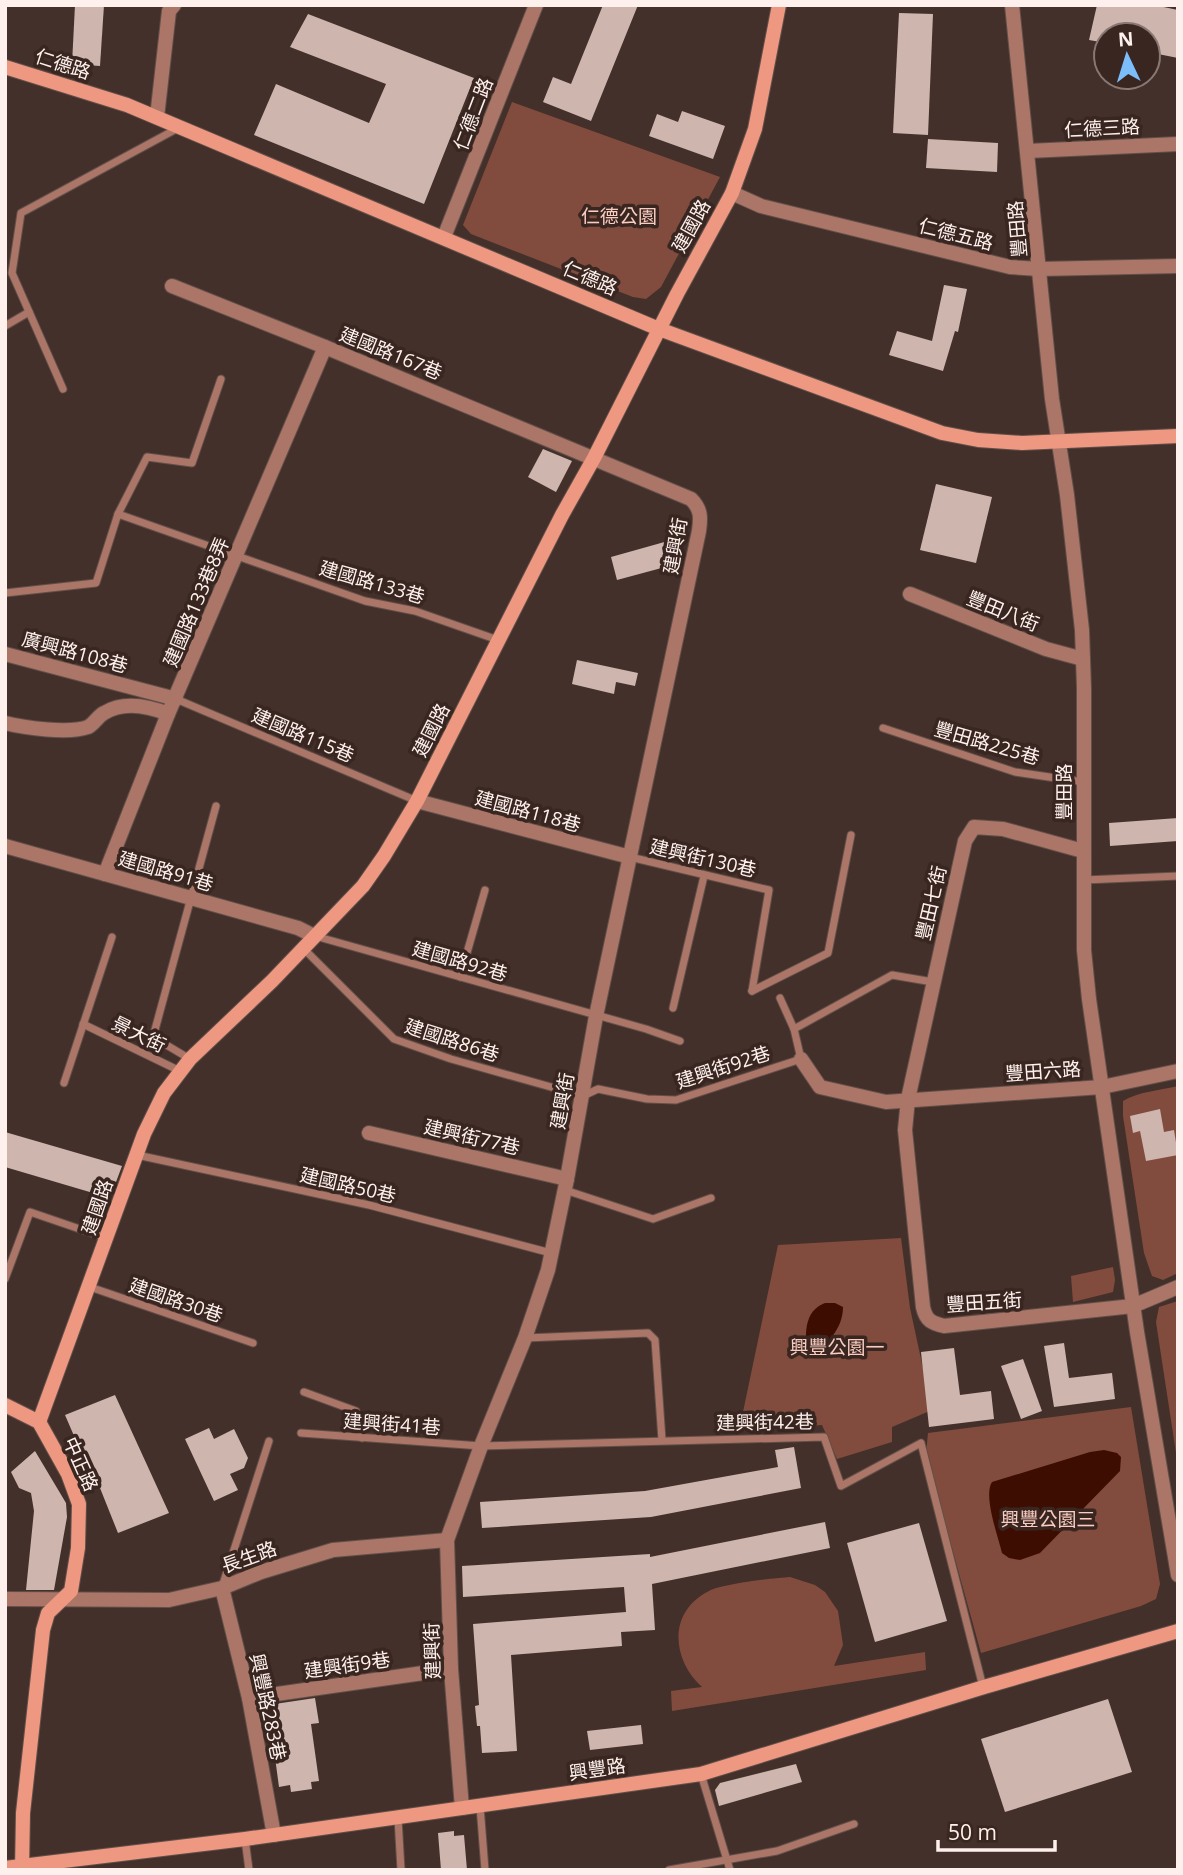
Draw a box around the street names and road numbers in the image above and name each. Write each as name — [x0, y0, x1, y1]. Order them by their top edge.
street label: 仁德路 — [32, 43, 94, 85]
street label: 仁德二路 — [447, 74, 499, 154]
street label: 仁德三路 — [1063, 113, 1141, 143]
street label: 建國路 — [666, 195, 716, 257]
street label: 豐田路 — [1002, 199, 1032, 259]
street label: 仁德五路 — [916, 212, 996, 256]
street label: 仁德路 — [559, 255, 621, 301]
street label: 建國路167巷 — [336, 321, 446, 385]
street label: 建興街 — [657, 516, 693, 576]
street label: 建國路133巷8弄 — [157, 533, 235, 671]
street label: 建國路133巷 — [316, 555, 428, 609]
street label: 豐田八街 — [963, 585, 1043, 637]
street label: 廣興路108巷 — [19, 625, 131, 679]
street label: 建國路 — [406, 699, 456, 761]
street label: 建國路115巷 — [248, 702, 358, 768]
street label: 豐田路225巷 — [931, 716, 1043, 770]
street label: 豐田路 — [1051, 763, 1077, 821]
street label: 建國路118巷 — [472, 784, 584, 838]
street label: 建興街130巷 — [647, 833, 759, 883]
street label: 建國路91巷 — [115, 845, 217, 897]
street label: 豐田七街 — [910, 863, 952, 943]
street label: 建國路92巷 — [409, 935, 511, 987]
street label: 景大街 — [108, 1010, 170, 1058]
street label: 建國路86巷 — [402, 1013, 502, 1067]
street label: 建興街92巷 — [673, 1040, 773, 1094]
street label: 豐田六路 — [1004, 1055, 1082, 1087]
street label: 建興街 — [544, 1071, 580, 1131]
street label: 建興街77巷 — [421, 1113, 523, 1161]
street label: 建國路50巷 — [297, 1161, 399, 1209]
street label: 建國路 — [75, 1176, 119, 1238]
street label: 建國路30巷 — [126, 1272, 226, 1328]
street label: 豐田五街 — [945, 1286, 1023, 1318]
street label: 建興街41巷 — [342, 1408, 442, 1440]
street label: 建興街42巷 — [716, 1408, 814, 1436]
street label: 中正路 — [58, 1433, 104, 1495]
street label: 長生路 — [218, 1535, 280, 1579]
street label: 建興街 — [418, 1622, 446, 1680]
street label: 建興街9巷 — [302, 1646, 392, 1684]
street label: 興豐路283巷 — [244, 1651, 292, 1763]
street label: 興豐路 — [567, 1752, 627, 1786]

